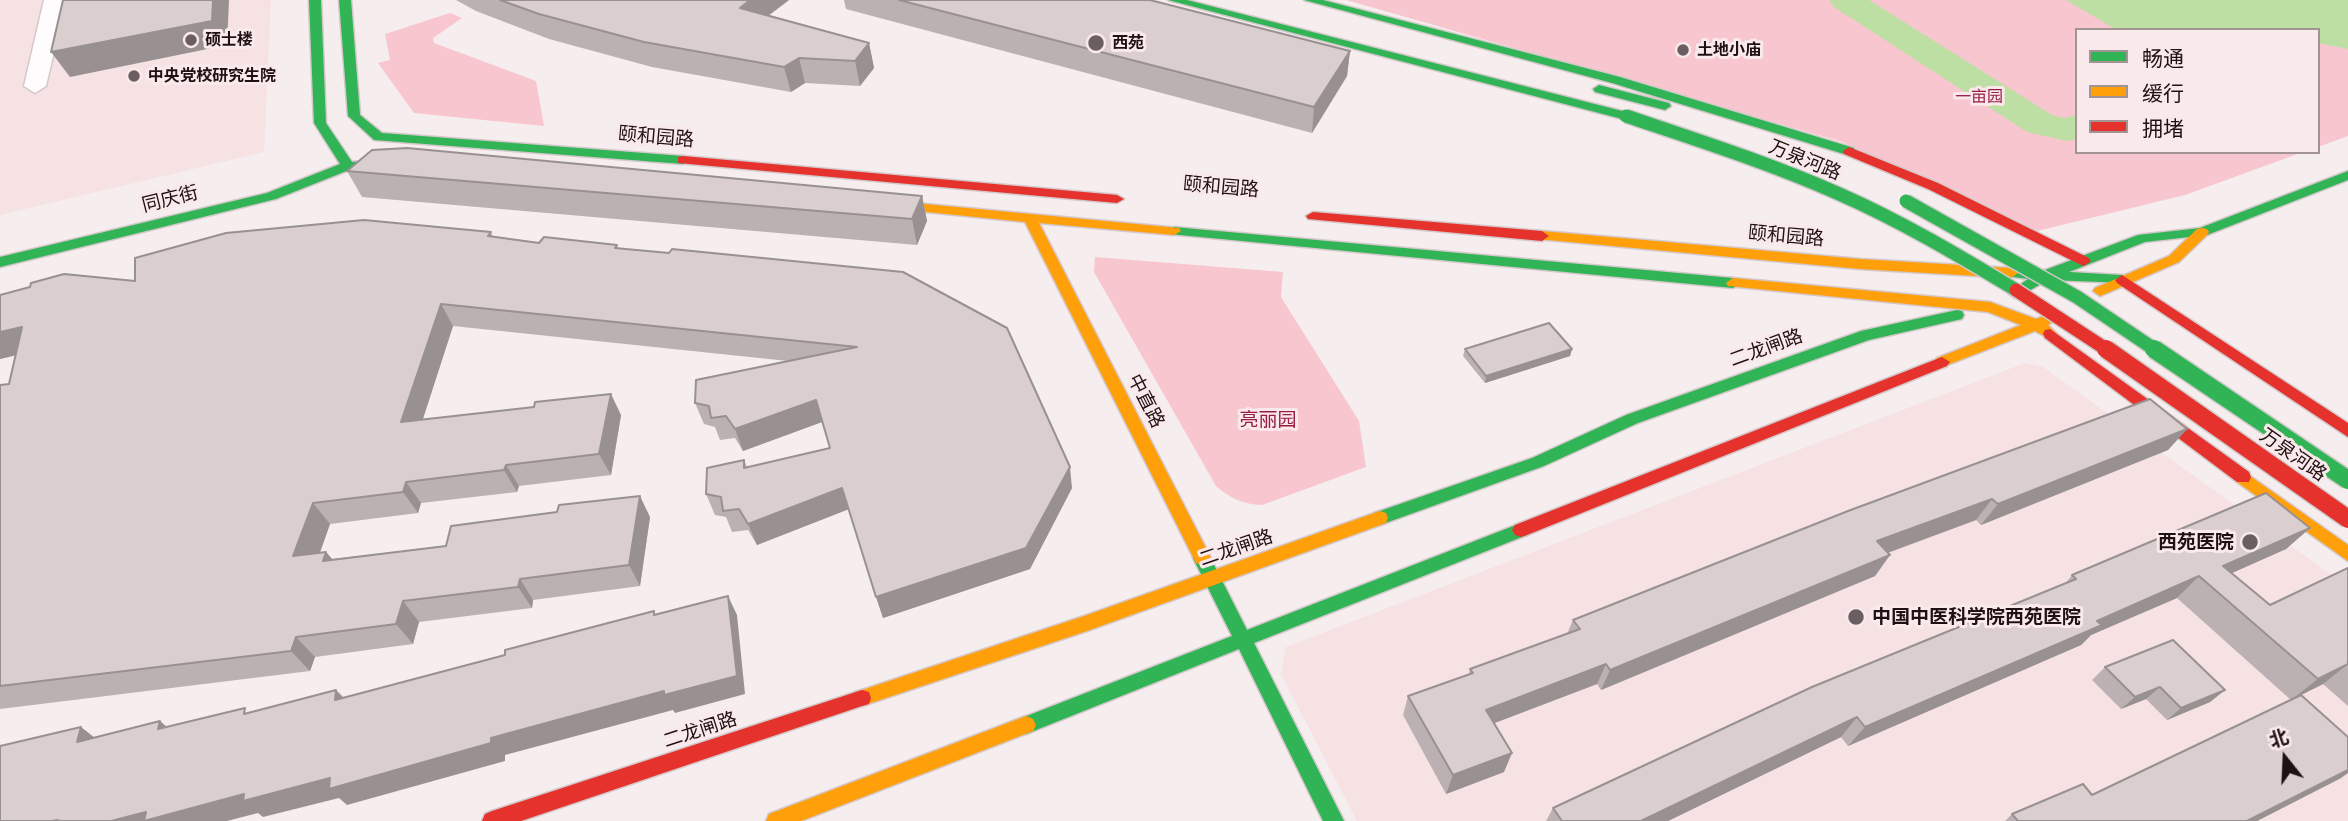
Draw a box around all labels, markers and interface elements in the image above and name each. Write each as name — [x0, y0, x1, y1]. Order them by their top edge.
legend — [2075, 28, 2320, 154]
place label: 硕士楼 — [205, 30, 253, 50]
marker: 硕士楼 — [183, 32, 199, 48]
marker: 西苑 — [1086, 33, 1106, 53]
place label: 西苑 — [1112, 33, 1144, 53]
place label: 土地小庙 — [1697, 40, 1761, 60]
marker: 土地小庙 — [1675, 42, 1691, 58]
text: 畅通 — [2142, 46, 2184, 70]
place label: 中央党校研究生院 — [148, 66, 276, 86]
marker: 中央党校研究生院 — [126, 68, 142, 84]
text: 缓行 — [2142, 81, 2184, 105]
park label: 一亩园 — [1955, 87, 2003, 107]
text: 拥堵 — [2142, 116, 2184, 140]
street label: 颐和园路 — [617, 122, 695, 152]
street label: 万泉河路 — [1765, 135, 1845, 185]
street label: 颐和园路 — [1182, 172, 1260, 202]
street label: 同庆街 — [140, 181, 200, 217]
street label: 颐和园路 — [1747, 221, 1825, 251]
street label: 二龙闸路 — [1726, 324, 1806, 372]
street label: 中直路 — [1123, 370, 1169, 432]
park label: 亮丽园 — [1240, 409, 1296, 431]
street label: 万泉河路 — [2255, 424, 2331, 486]
street label: 二龙闸路 — [1196, 525, 1276, 571]
place label: 西苑医院 — [2158, 531, 2234, 553]
marker: 西苑医院 — [2240, 532, 2260, 552]
place label: 中国中医科学院西苑医院 — [1872, 606, 2081, 628]
marker: 中国中医科学院西苑医院 — [1846, 607, 1866, 627]
street label: 二龙闸路 — [660, 707, 740, 753]
north arrow — [2250, 723, 2320, 793]
text: 北 — [2266, 725, 2291, 751]

